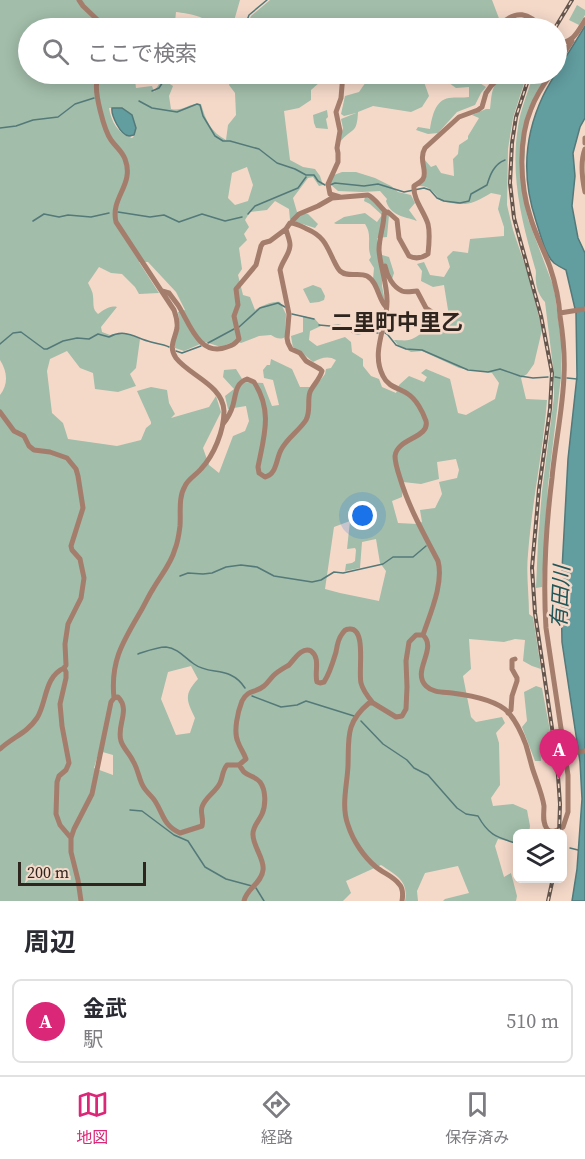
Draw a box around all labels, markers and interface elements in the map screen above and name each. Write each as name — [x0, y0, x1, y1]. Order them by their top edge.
search box — [18, 18, 567, 84]
icon: search — [39, 35, 72, 68]
text: ここで検索 — [87, 38, 197, 68]
district label: 二里町中里乙 — [331, 307, 463, 337]
your location — [348, 501, 377, 530]
water label: 有田川 — [544, 563, 576, 629]
pin: A — [540, 730, 578, 779]
map controls — [513, 829, 567, 883]
button: layers — [513, 829, 567, 883]
scale bar — [18, 859, 146, 886]
text: 200 m — [27, 861, 69, 883]
text: 周辺 — [24, 924, 76, 960]
text: 金武 — [83, 993, 127, 1023]
text: A — [39, 1007, 52, 1035]
text: 510 m — [506, 1007, 559, 1035]
text: 駅 — [83, 1025, 103, 1053]
tab: 地図 — [76, 1088, 109, 1148]
tab: 経路 — [260, 1088, 293, 1148]
tab: 保存済み — [445, 1088, 509, 1148]

